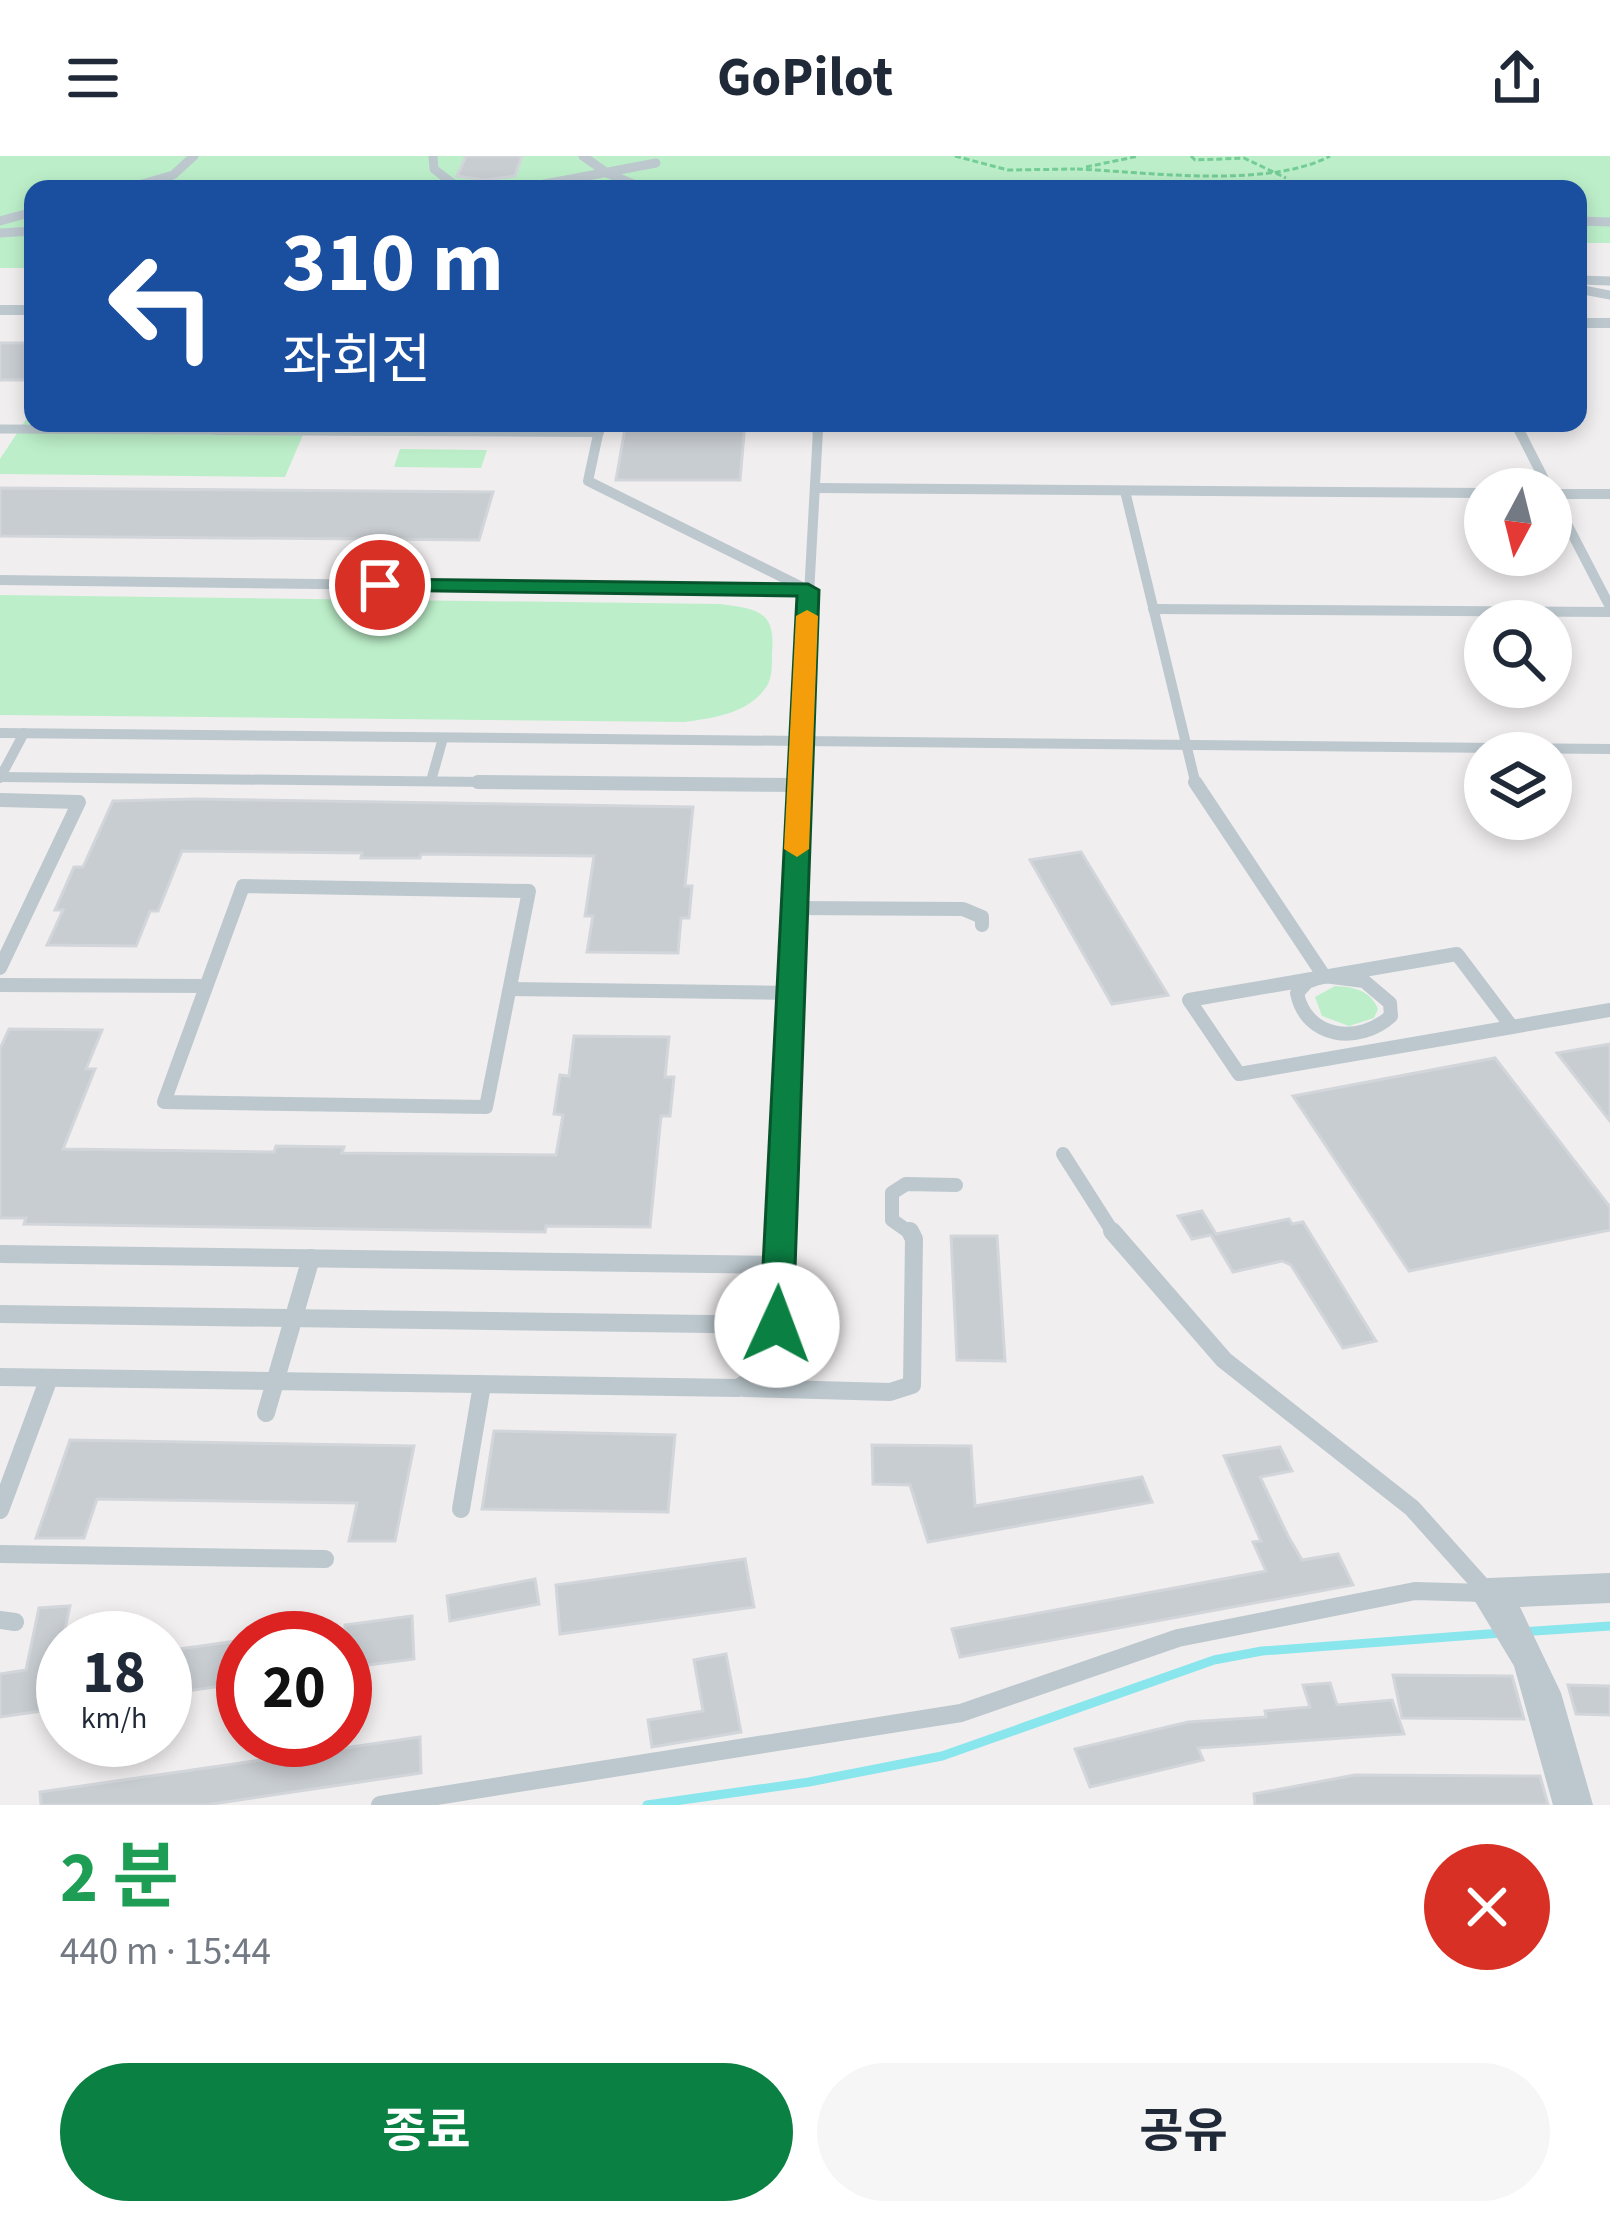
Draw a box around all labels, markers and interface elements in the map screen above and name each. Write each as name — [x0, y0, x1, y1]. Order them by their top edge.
text: GoPilot — [717, 40, 893, 117]
icon: menu — [60, 45, 126, 111]
icon: share — [1484, 45, 1550, 111]
text: 310 m — [282, 204, 504, 324]
icon: left — [84, 228, 240, 384]
text: 좌회전 — [282, 323, 431, 400]
north arrow — [1464, 468, 1572, 576]
map controls — [1464, 468, 1572, 840]
pin — [329, 534, 431, 636]
icon: arrive — [347, 552, 413, 618]
button: search — [1464, 600, 1572, 708]
button: layers — [1464, 732, 1572, 840]
position arrow — [714, 1262, 840, 1388]
speed limit sign: 20 — [216, 1611, 372, 1767]
text: 18 — [82, 1631, 146, 1716]
text: km/h — [81, 1697, 147, 1740]
text: 2 분 — [60, 1827, 179, 1930]
button: close — [1424, 1844, 1550, 1970]
text: 440 m · 15:44 — [60, 1924, 271, 1980]
button: 종료 — [60, 2063, 793, 2201]
button: 공유 — [817, 2063, 1550, 2201]

